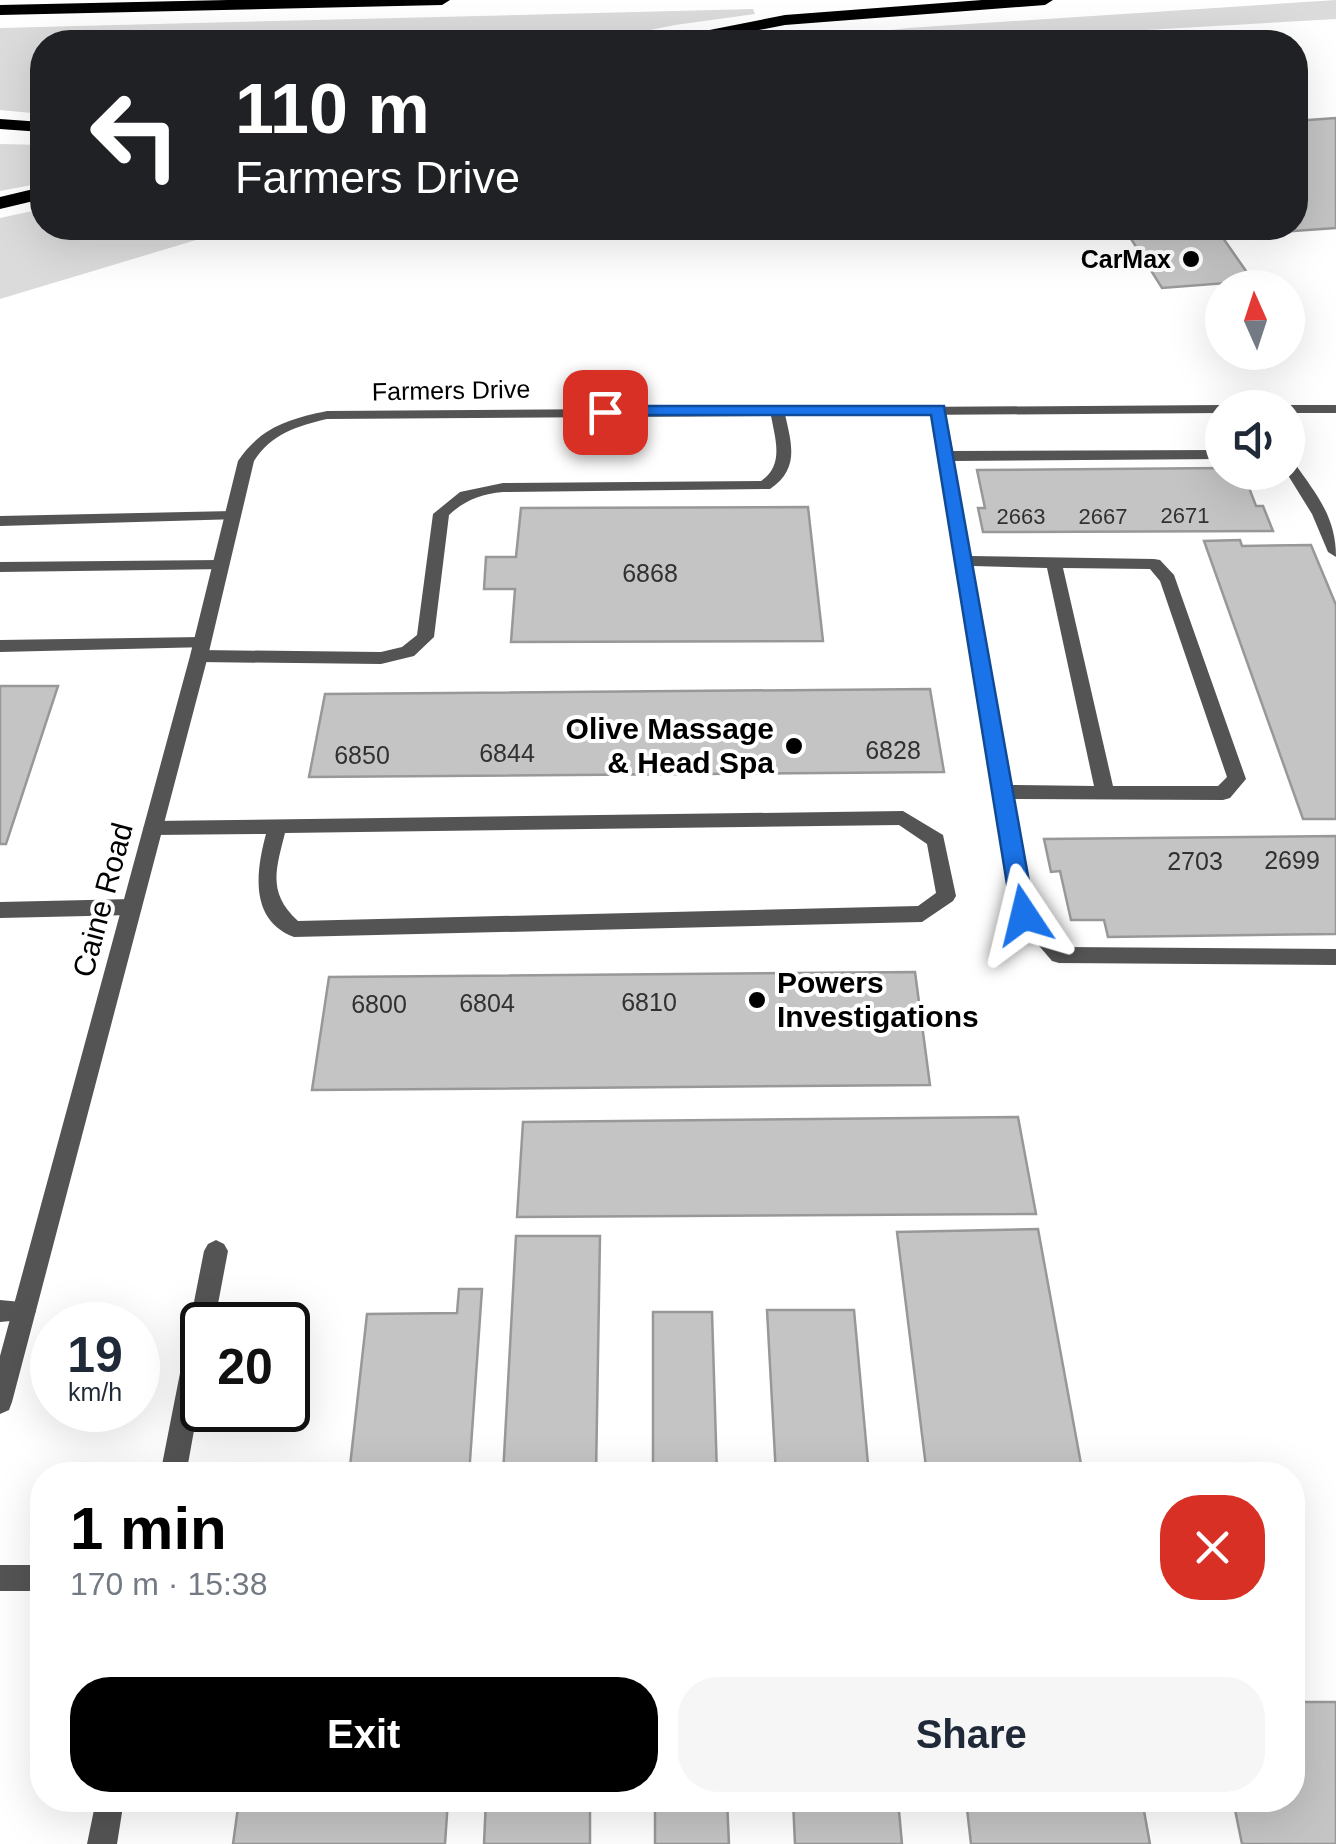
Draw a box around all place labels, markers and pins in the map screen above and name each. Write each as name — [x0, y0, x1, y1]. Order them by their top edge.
place label: CarMax — [1081, 245, 1171, 273]
marker: CarMax — [1180, 248, 1202, 270]
pin — [563, 370, 648, 455]
place label: Olive Massage & Head Spa — [566, 712, 774, 779]
marker: Olive Massage & Head Spa — [783, 735, 805, 757]
place label: Powers Investigations — [777, 966, 979, 1033]
marker: Powers Investigations — [746, 989, 768, 1011]

